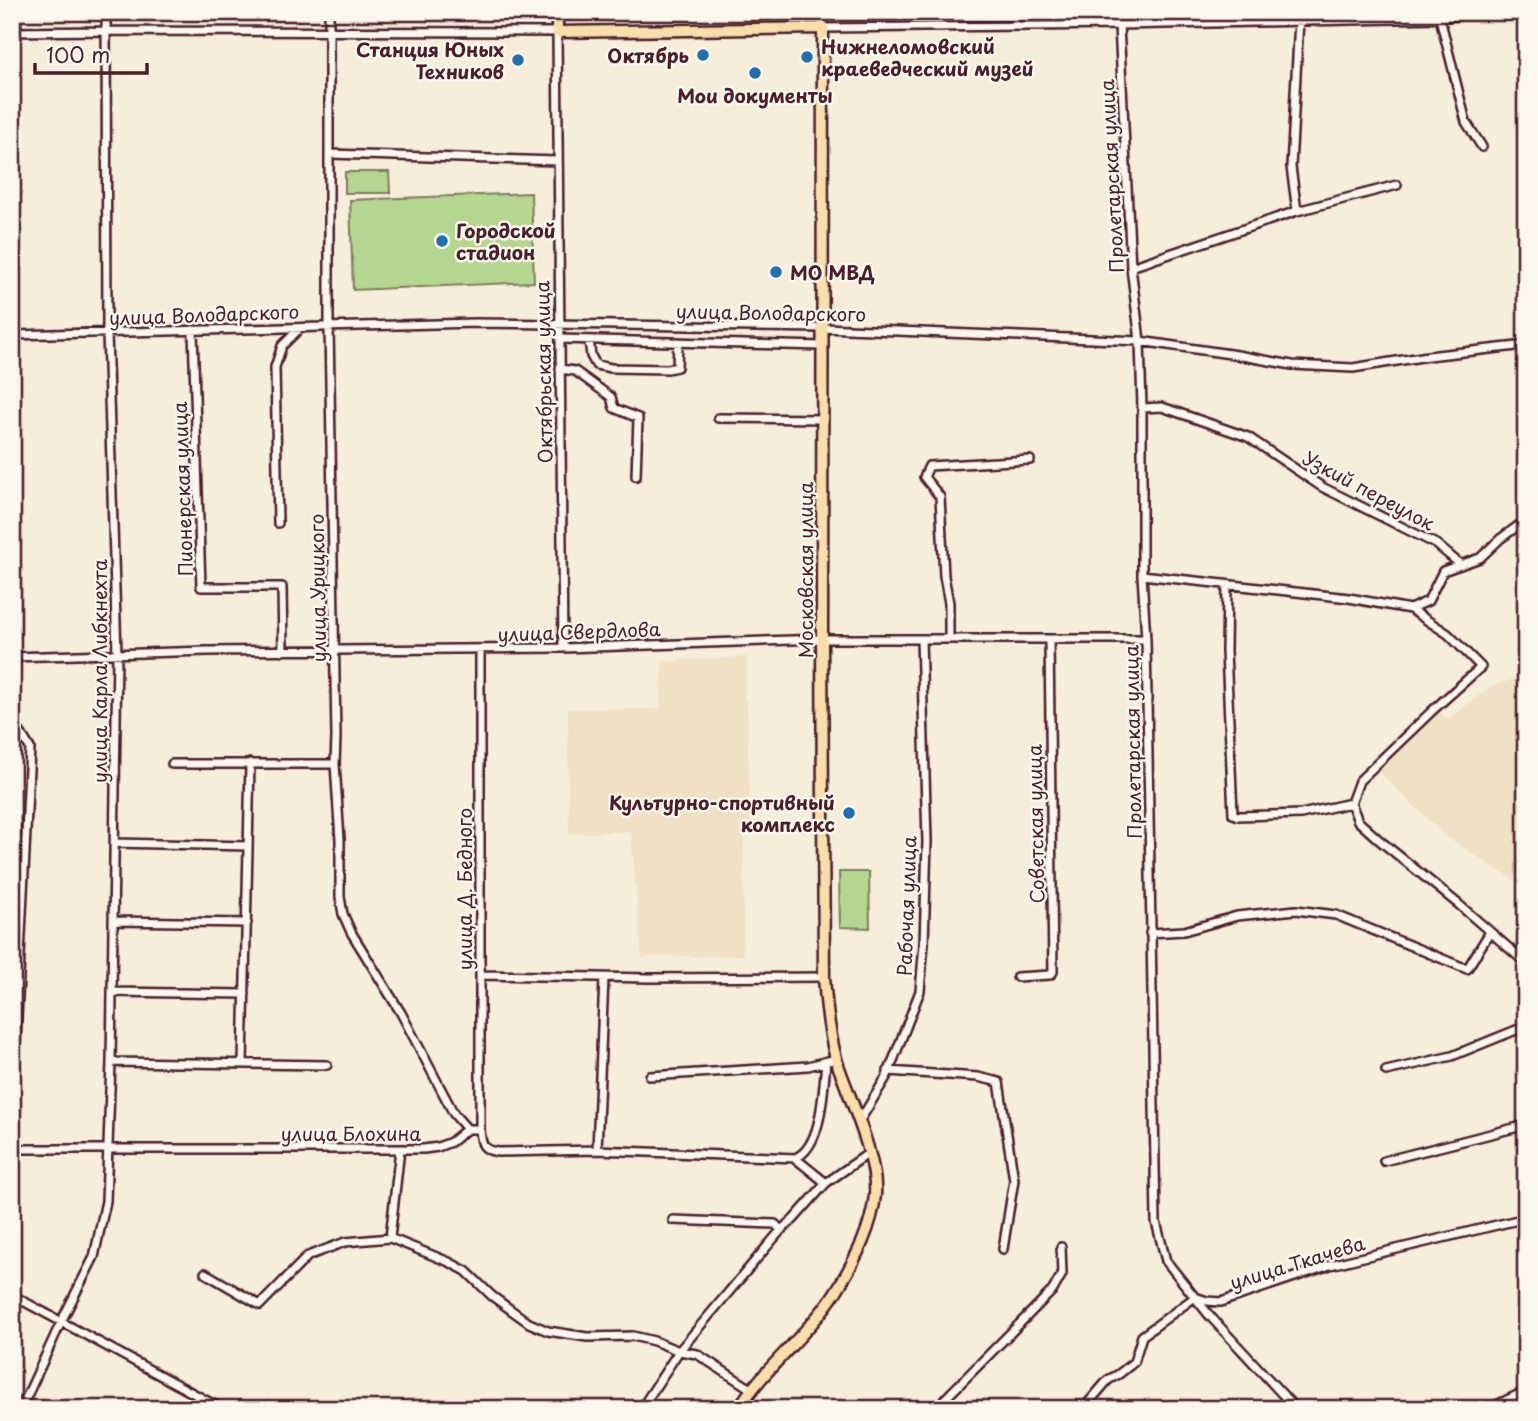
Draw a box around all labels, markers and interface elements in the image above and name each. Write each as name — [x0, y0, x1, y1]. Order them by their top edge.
scale bar — [35, 32, 147, 76]
place label: Нижнеломовский краеведческий музей — [821, 32, 1034, 82]
place label: Станция Юных Техников — [356, 35, 504, 85]
text: 100 m — [46, 38, 110, 70]
place label: Октябрь — [607, 41, 689, 69]
marker: Октябрь — [695, 47, 711, 63]
marker: Нижнеломовский краеведческий музей — [799, 49, 815, 65]
marker: Станция Юных Техников — [510, 52, 526, 68]
marker: Мои документы — [747, 65, 763, 81]
street label: Пролетарская улица — [1092, 78, 1130, 274]
place label: Мои документы — [677, 81, 833, 109]
place label: Городской стадион — [456, 216, 556, 266]
marker: Городской стадион — [434, 233, 450, 249]
place label: МО МВД — [790, 258, 875, 286]
marker: МО МВД — [768, 264, 784, 280]
street label: Октябрьская улица — [527, 280, 559, 464]
street label: улица Володарского — [676, 296, 866, 328]
street label: улица Володарского — [108, 297, 300, 331]
street label: Пионерская улица — [165, 401, 199, 577]
street label: Узкий переулок — [1298, 443, 1441, 537]
street label: Московская улица — [791, 482, 819, 658]
street label: улица Урицкого — [302, 513, 332, 663]
street label: улица Карла Либкнехта — [85, 559, 113, 783]
street label: улица Свердлова — [497, 614, 661, 648]
street label: Пролетарская улица — [1116, 645, 1148, 839]
street label: Советская улица — [1020, 744, 1050, 904]
place label: Культурно-спортивный комплекс — [609, 788, 835, 838]
marker: Культурно-спортивный комплекс — [841, 805, 857, 821]
street label: улица Д. Бедного — [450, 808, 478, 970]
street label: Рабочая улица — [890, 836, 922, 976]
street label: улица Блохина — [281, 1119, 421, 1147]
street label: улица Ткачева — [1226, 1228, 1368, 1296]

